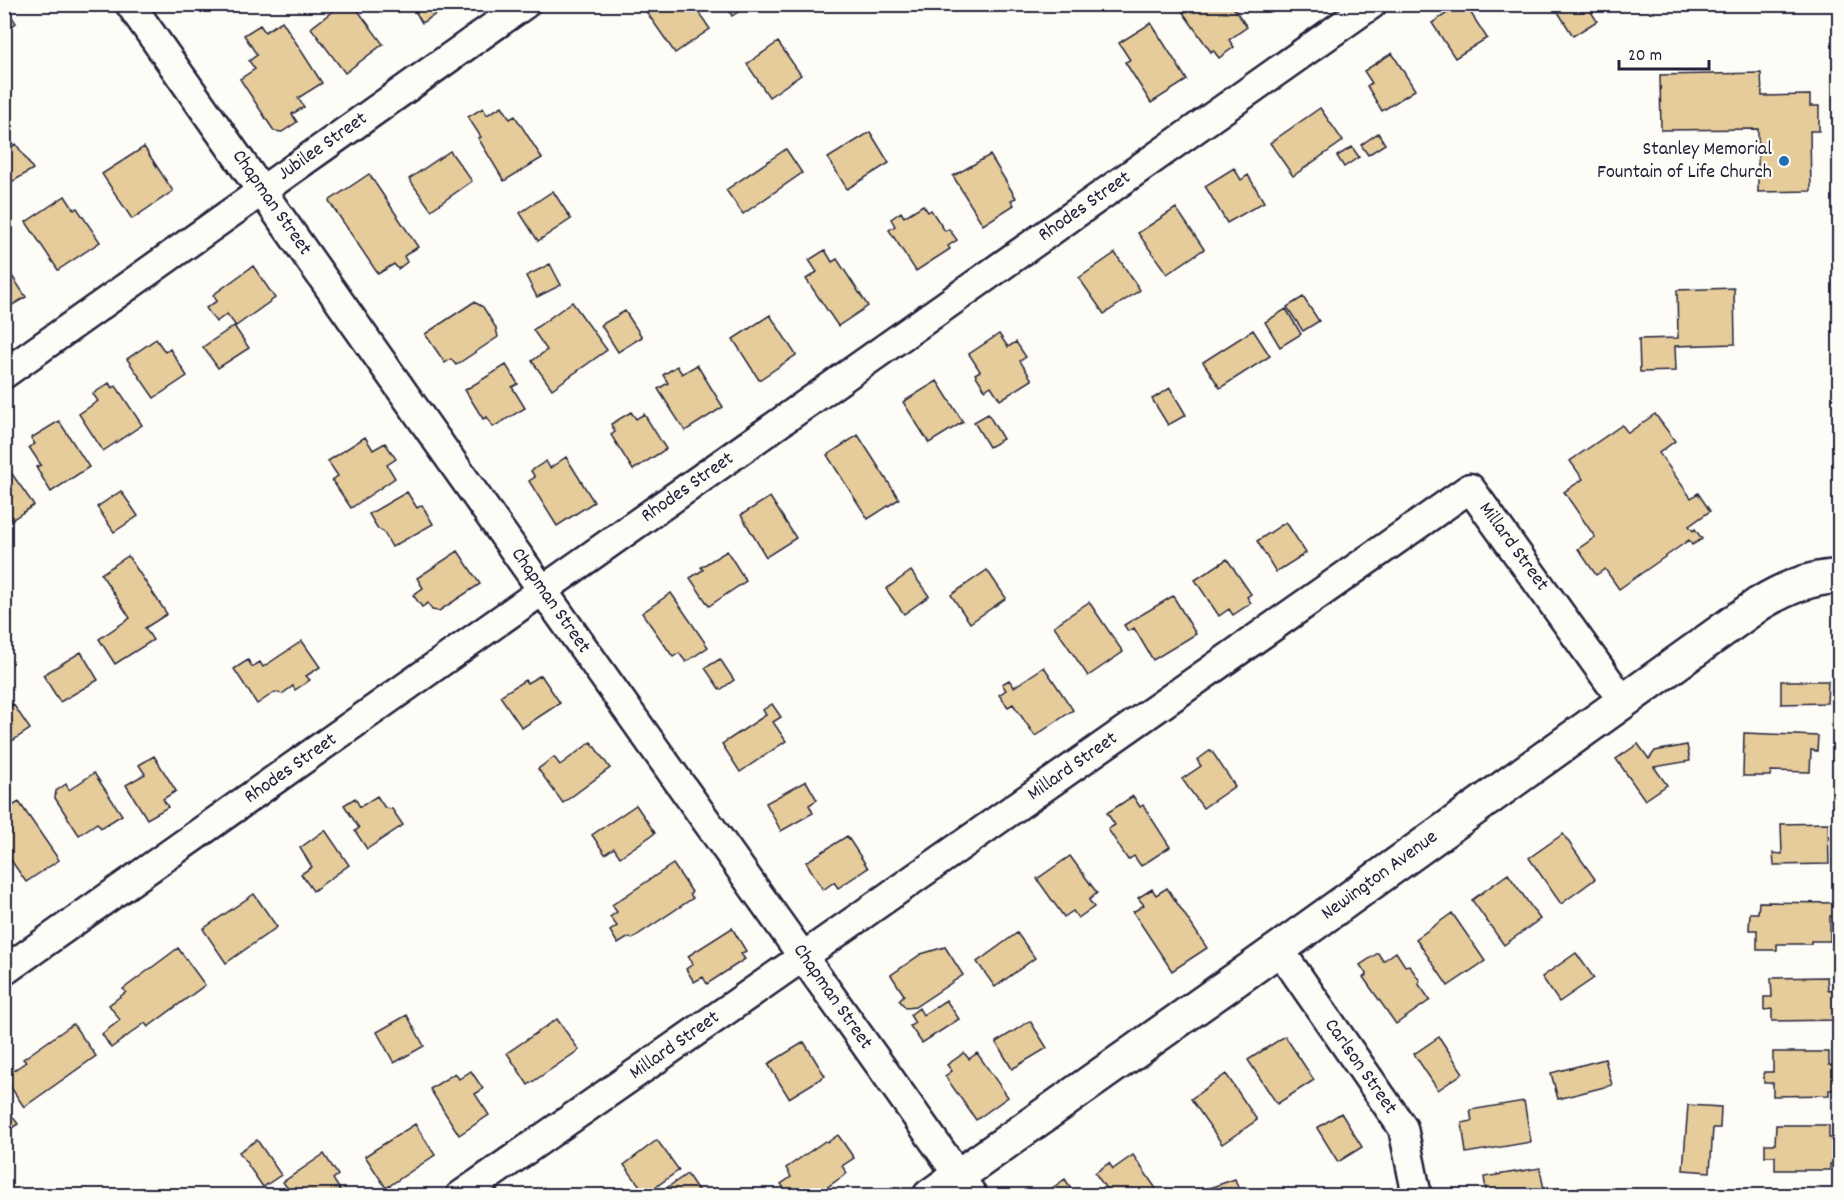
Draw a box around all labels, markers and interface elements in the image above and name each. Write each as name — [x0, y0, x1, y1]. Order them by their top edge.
scale bar — [1619, 33, 1709, 71]
text: 20 m — [1628, 44, 1662, 69]
street label: Jubilee Street — [272, 106, 374, 188]
place label: Stanley Memorial Fountain of Life Church — [1597, 136, 1772, 187]
street label: Chapman Street — [224, 145, 318, 261]
marker: Stanley Memorial Fountain of Life Church — [1777, 154, 1791, 168]
street label: Rhodes Street — [1033, 165, 1137, 249]
street label: Rhodes Street — [636, 446, 740, 530]
street label: Millard Street — [1471, 497, 1555, 597]
street label: Chapman Street — [503, 543, 597, 659]
street label: Millard Street — [1022, 726, 1124, 808]
street label: Rhodes Street — [239, 727, 343, 811]
street label: Newington Avenue — [1316, 824, 1444, 928]
street label: Chapman Street — [785, 939, 879, 1055]
street label: Millard Street — [624, 1005, 726, 1087]
street label: Carlson Street — [1317, 1013, 1403, 1121]

